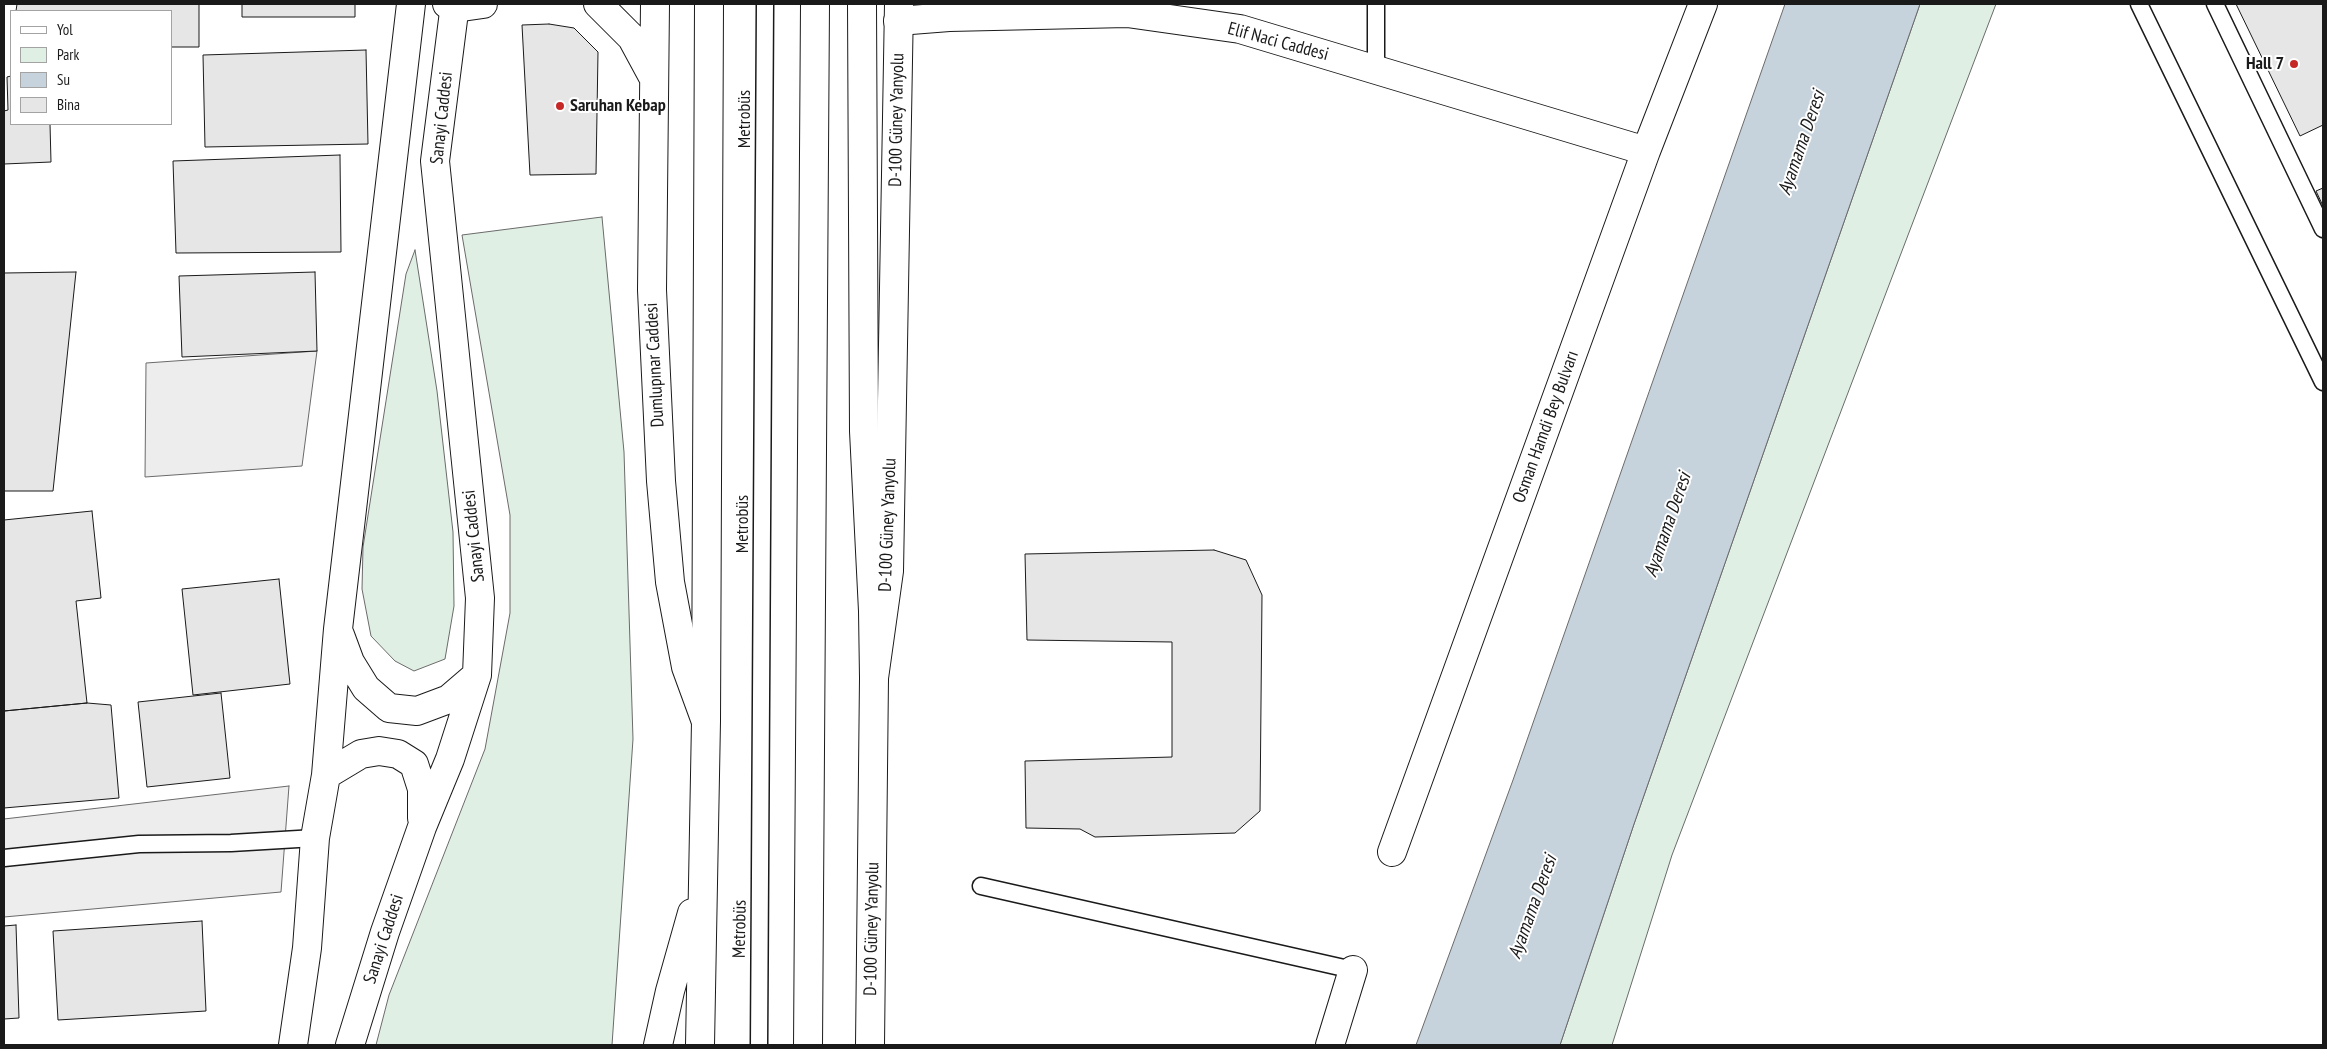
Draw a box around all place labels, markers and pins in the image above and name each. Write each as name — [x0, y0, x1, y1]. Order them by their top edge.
place label: Hall 7 — [2246, 53, 2284, 75]
marker: Hall 7 — [2288, 58, 2300, 70]
place label: Saruhan Kebap — [570, 95, 666, 117]
marker: Saruhan Kebap — [554, 100, 566, 112]

